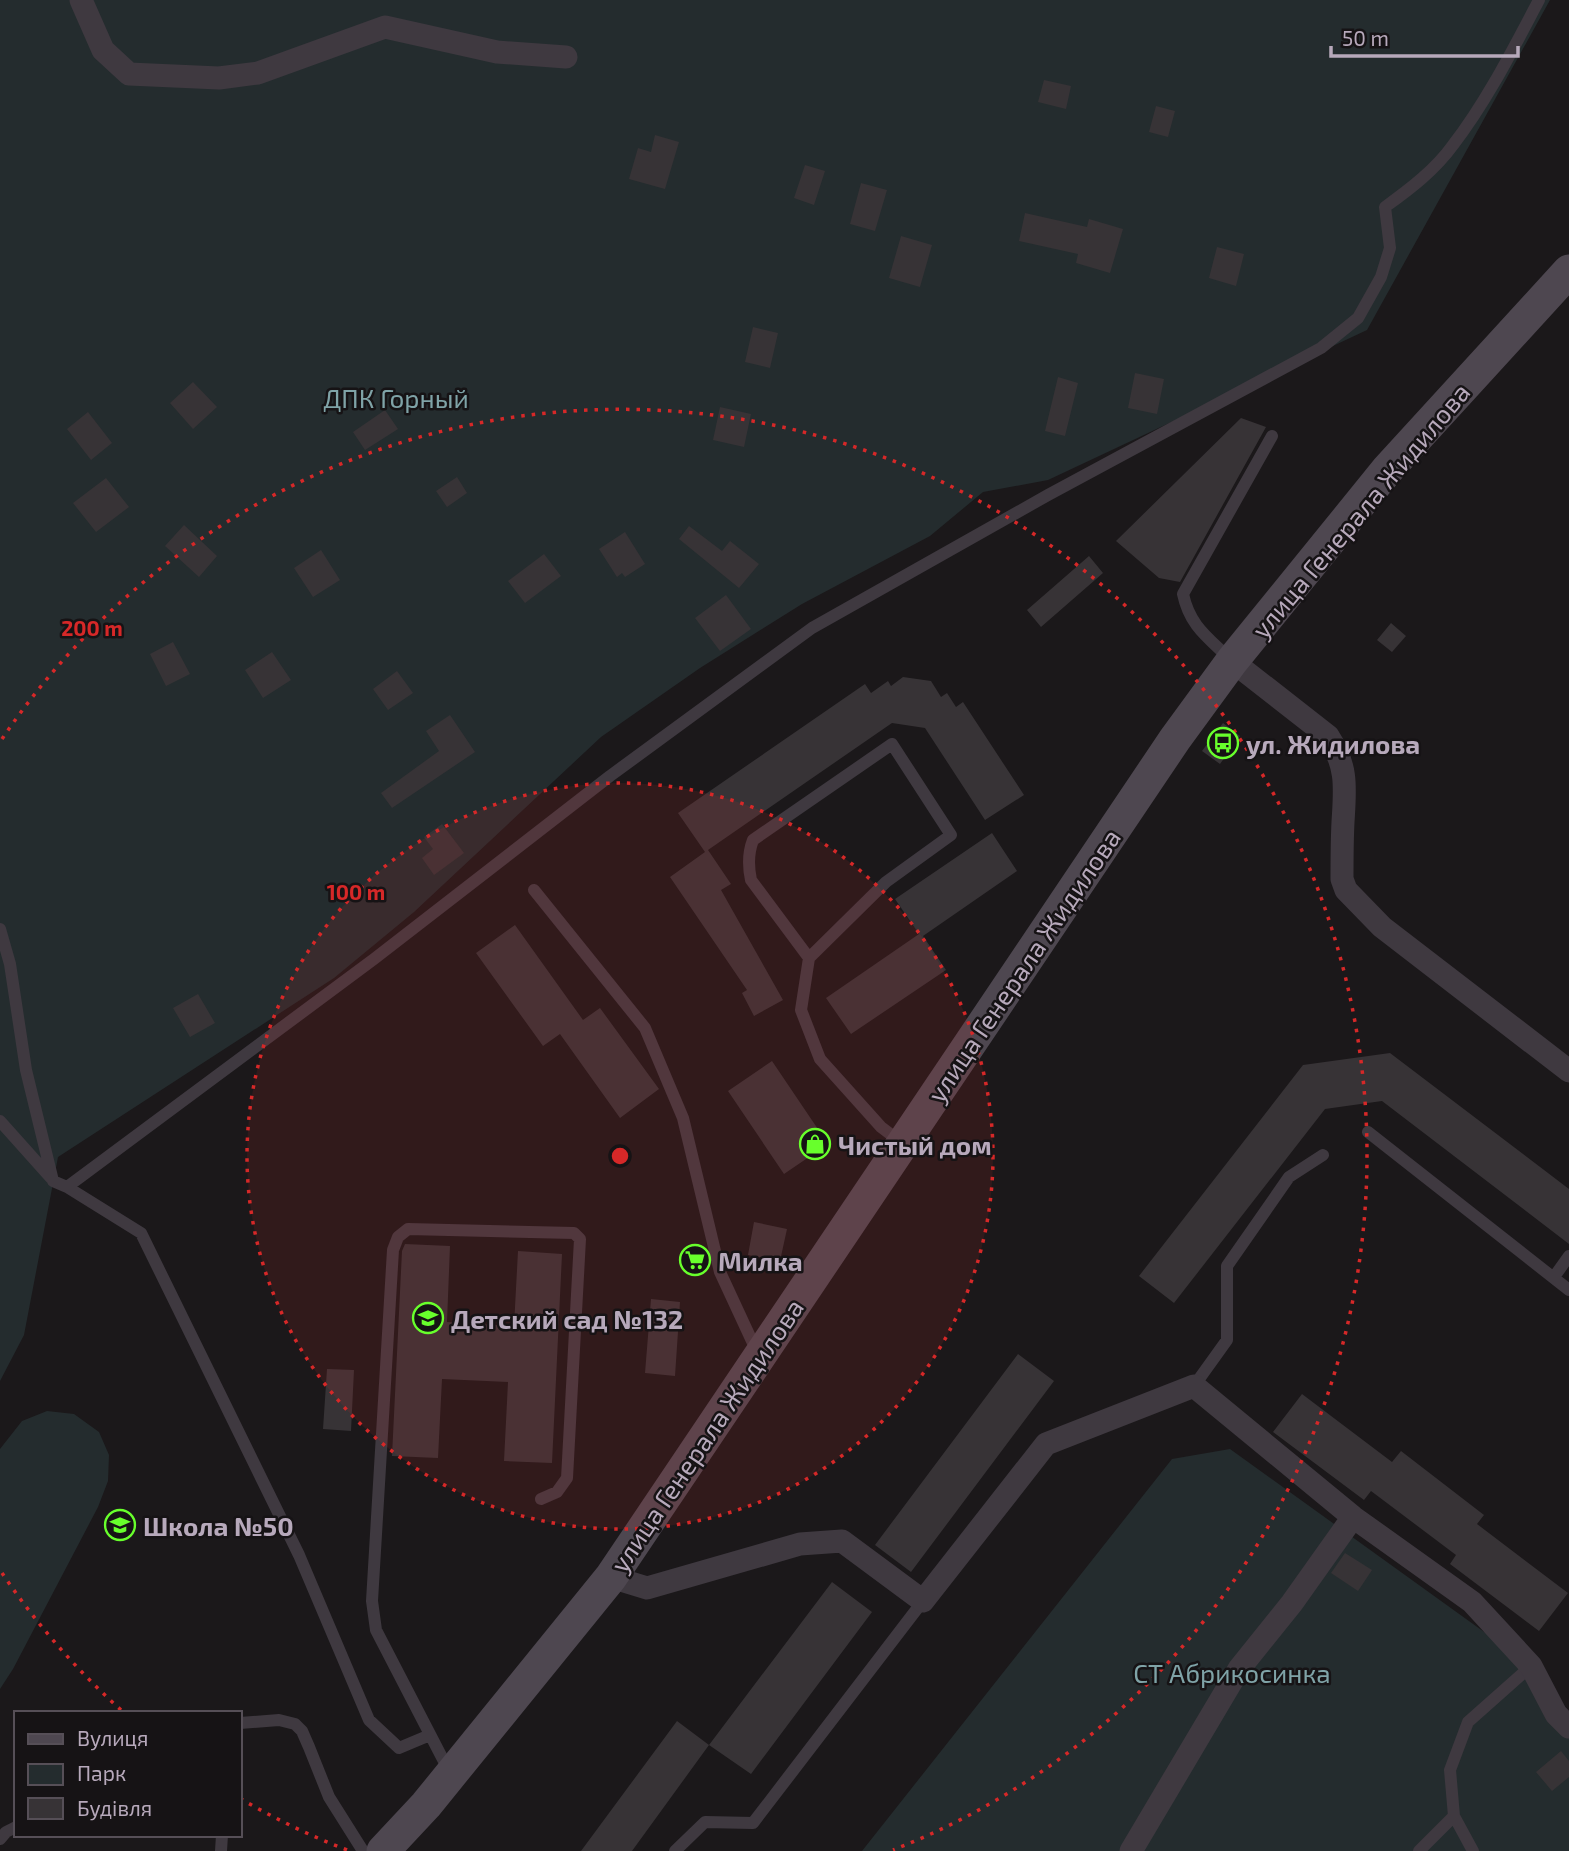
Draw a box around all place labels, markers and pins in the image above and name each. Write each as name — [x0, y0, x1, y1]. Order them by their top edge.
bus stop icon: ул. Жидилова — [1206, 726, 1240, 760]
place label: ул. Жидилова — [1246, 728, 1420, 759]
shop icon: Чистый дом — [798, 1127, 832, 1161]
place label: Чистый дом — [838, 1129, 992, 1160]
centre of rings — [608, 1144, 632, 1168]
supermarket icon: Милка — [678, 1243, 712, 1277]
place label: Милка — [718, 1245, 803, 1276]
school or university icon: Детский сад №132 — [411, 1301, 445, 1335]
place label: Детский сад №132 — [451, 1303, 683, 1334]
school or university icon: Школа №50 — [103, 1508, 137, 1542]
place label: Школа №50 — [143, 1510, 294, 1541]

